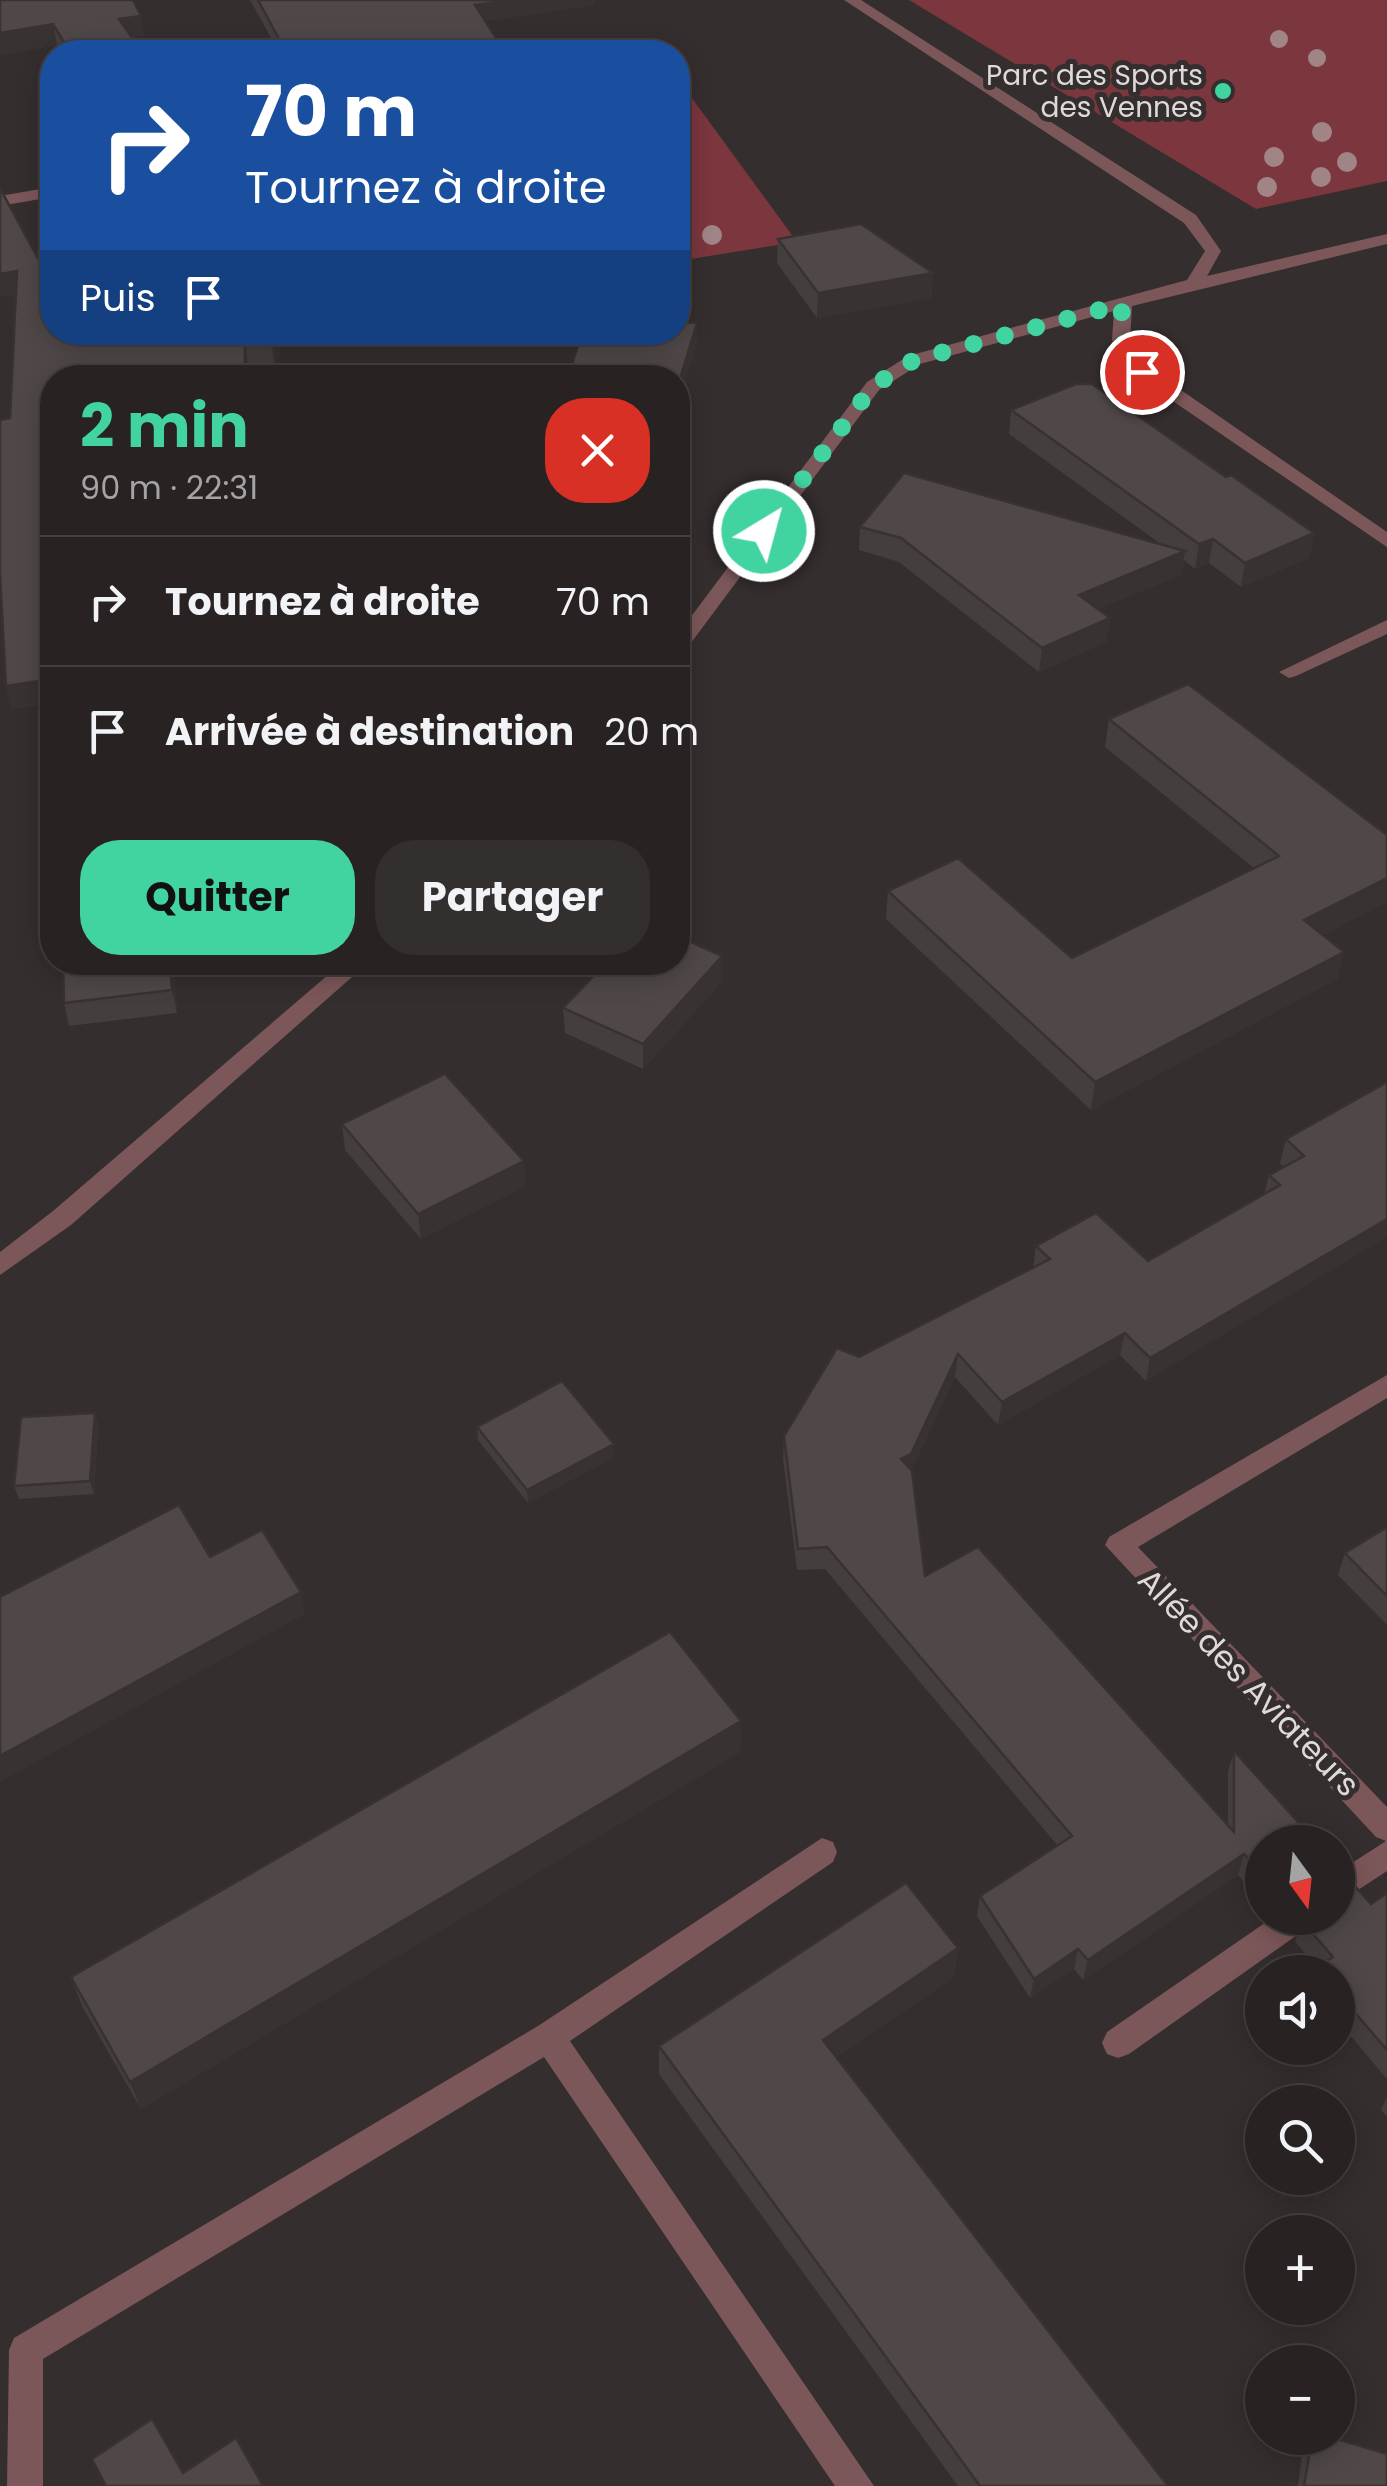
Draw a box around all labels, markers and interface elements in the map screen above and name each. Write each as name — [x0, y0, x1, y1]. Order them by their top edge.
place label: Parc des Sports des Vennes — [986, 56, 1203, 127]
text: 70 m — [245, 62, 417, 161]
icon: right — [80, 80, 210, 210]
marker: Parc des Sports des Vennes — [1212, 80, 1234, 102]
text: Tournez à droite — [245, 156, 607, 219]
icon: arrive — [176, 270, 231, 325]
text: Puis — [80, 271, 156, 324]
pin — [1100, 330, 1185, 415]
icon: arrive — [1115, 345, 1170, 400]
text: 2 min — [80, 384, 249, 468]
button: close — [545, 398, 650, 503]
text: 90 m · 22:31 — [80, 465, 258, 510]
position arrow — [712, 479, 816, 583]
icon: right — [80, 574, 135, 629]
text: Tournez à droite — [165, 575, 480, 628]
text: 70 m — [556, 575, 650, 628]
icon: arrive — [80, 704, 135, 759]
text: Arrivée à destination — [165, 705, 574, 758]
text: 20 m — [604, 705, 699, 758]
button: Quitter — [80, 840, 355, 955]
button: Partager — [375, 840, 650, 955]
street label: Allée des Aviateurs — [1128, 1558, 1370, 1806]
north arrow — [1245, 1825, 1355, 1935]
map controls — [1245, 1825, 1355, 2455]
button: sound — [1245, 1955, 1355, 2065]
button: search — [1245, 2085, 1355, 2195]
button: + — [1245, 2215, 1355, 2325]
button: − — [1245, 2345, 1355, 2455]

